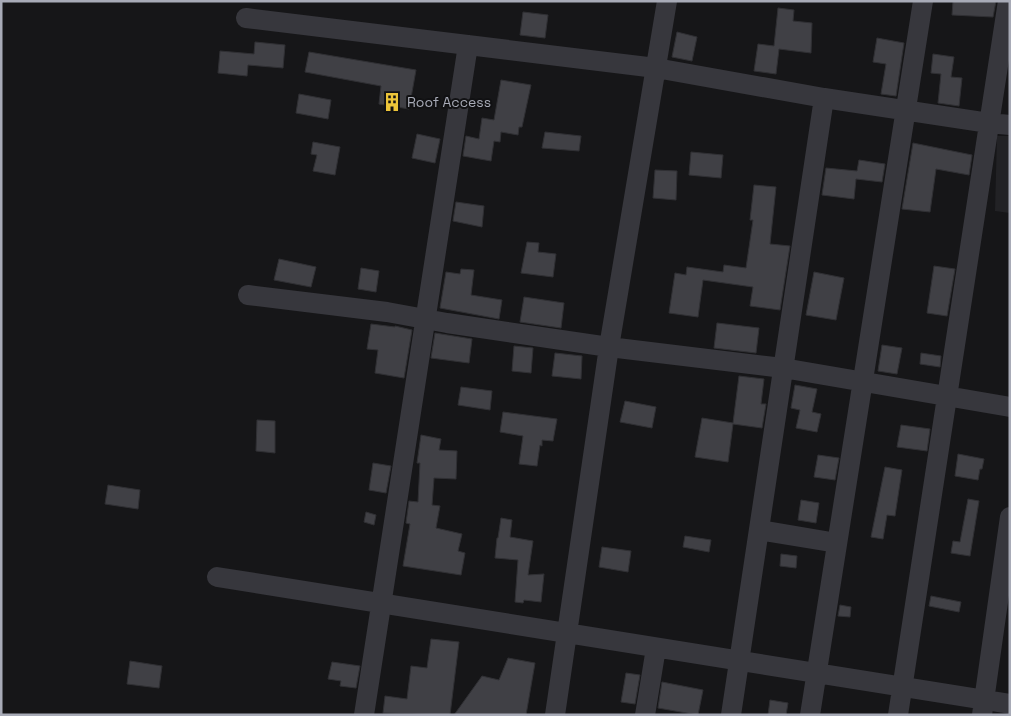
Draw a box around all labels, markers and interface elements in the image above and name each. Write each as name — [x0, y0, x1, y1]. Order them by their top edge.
building icon: Roof Access — [381, 91, 403, 113]
place label: Roof Access — [407, 93, 491, 111]

